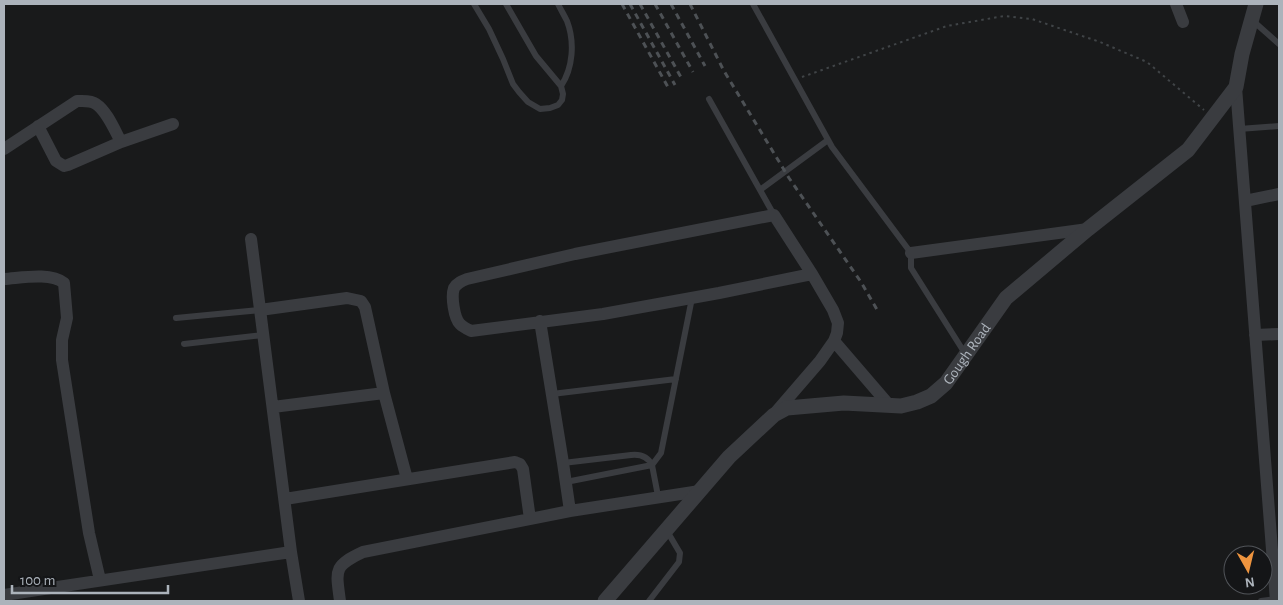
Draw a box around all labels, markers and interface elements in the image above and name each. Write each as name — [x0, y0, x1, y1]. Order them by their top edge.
street label: Gough Road — [940, 320, 993, 387]
north arrow — [1223, 545, 1273, 595]
scale bar — [12, 562, 169, 594]
text: 100 m — [20, 573, 55, 588]
text: N — [1244, 574, 1255, 589]

